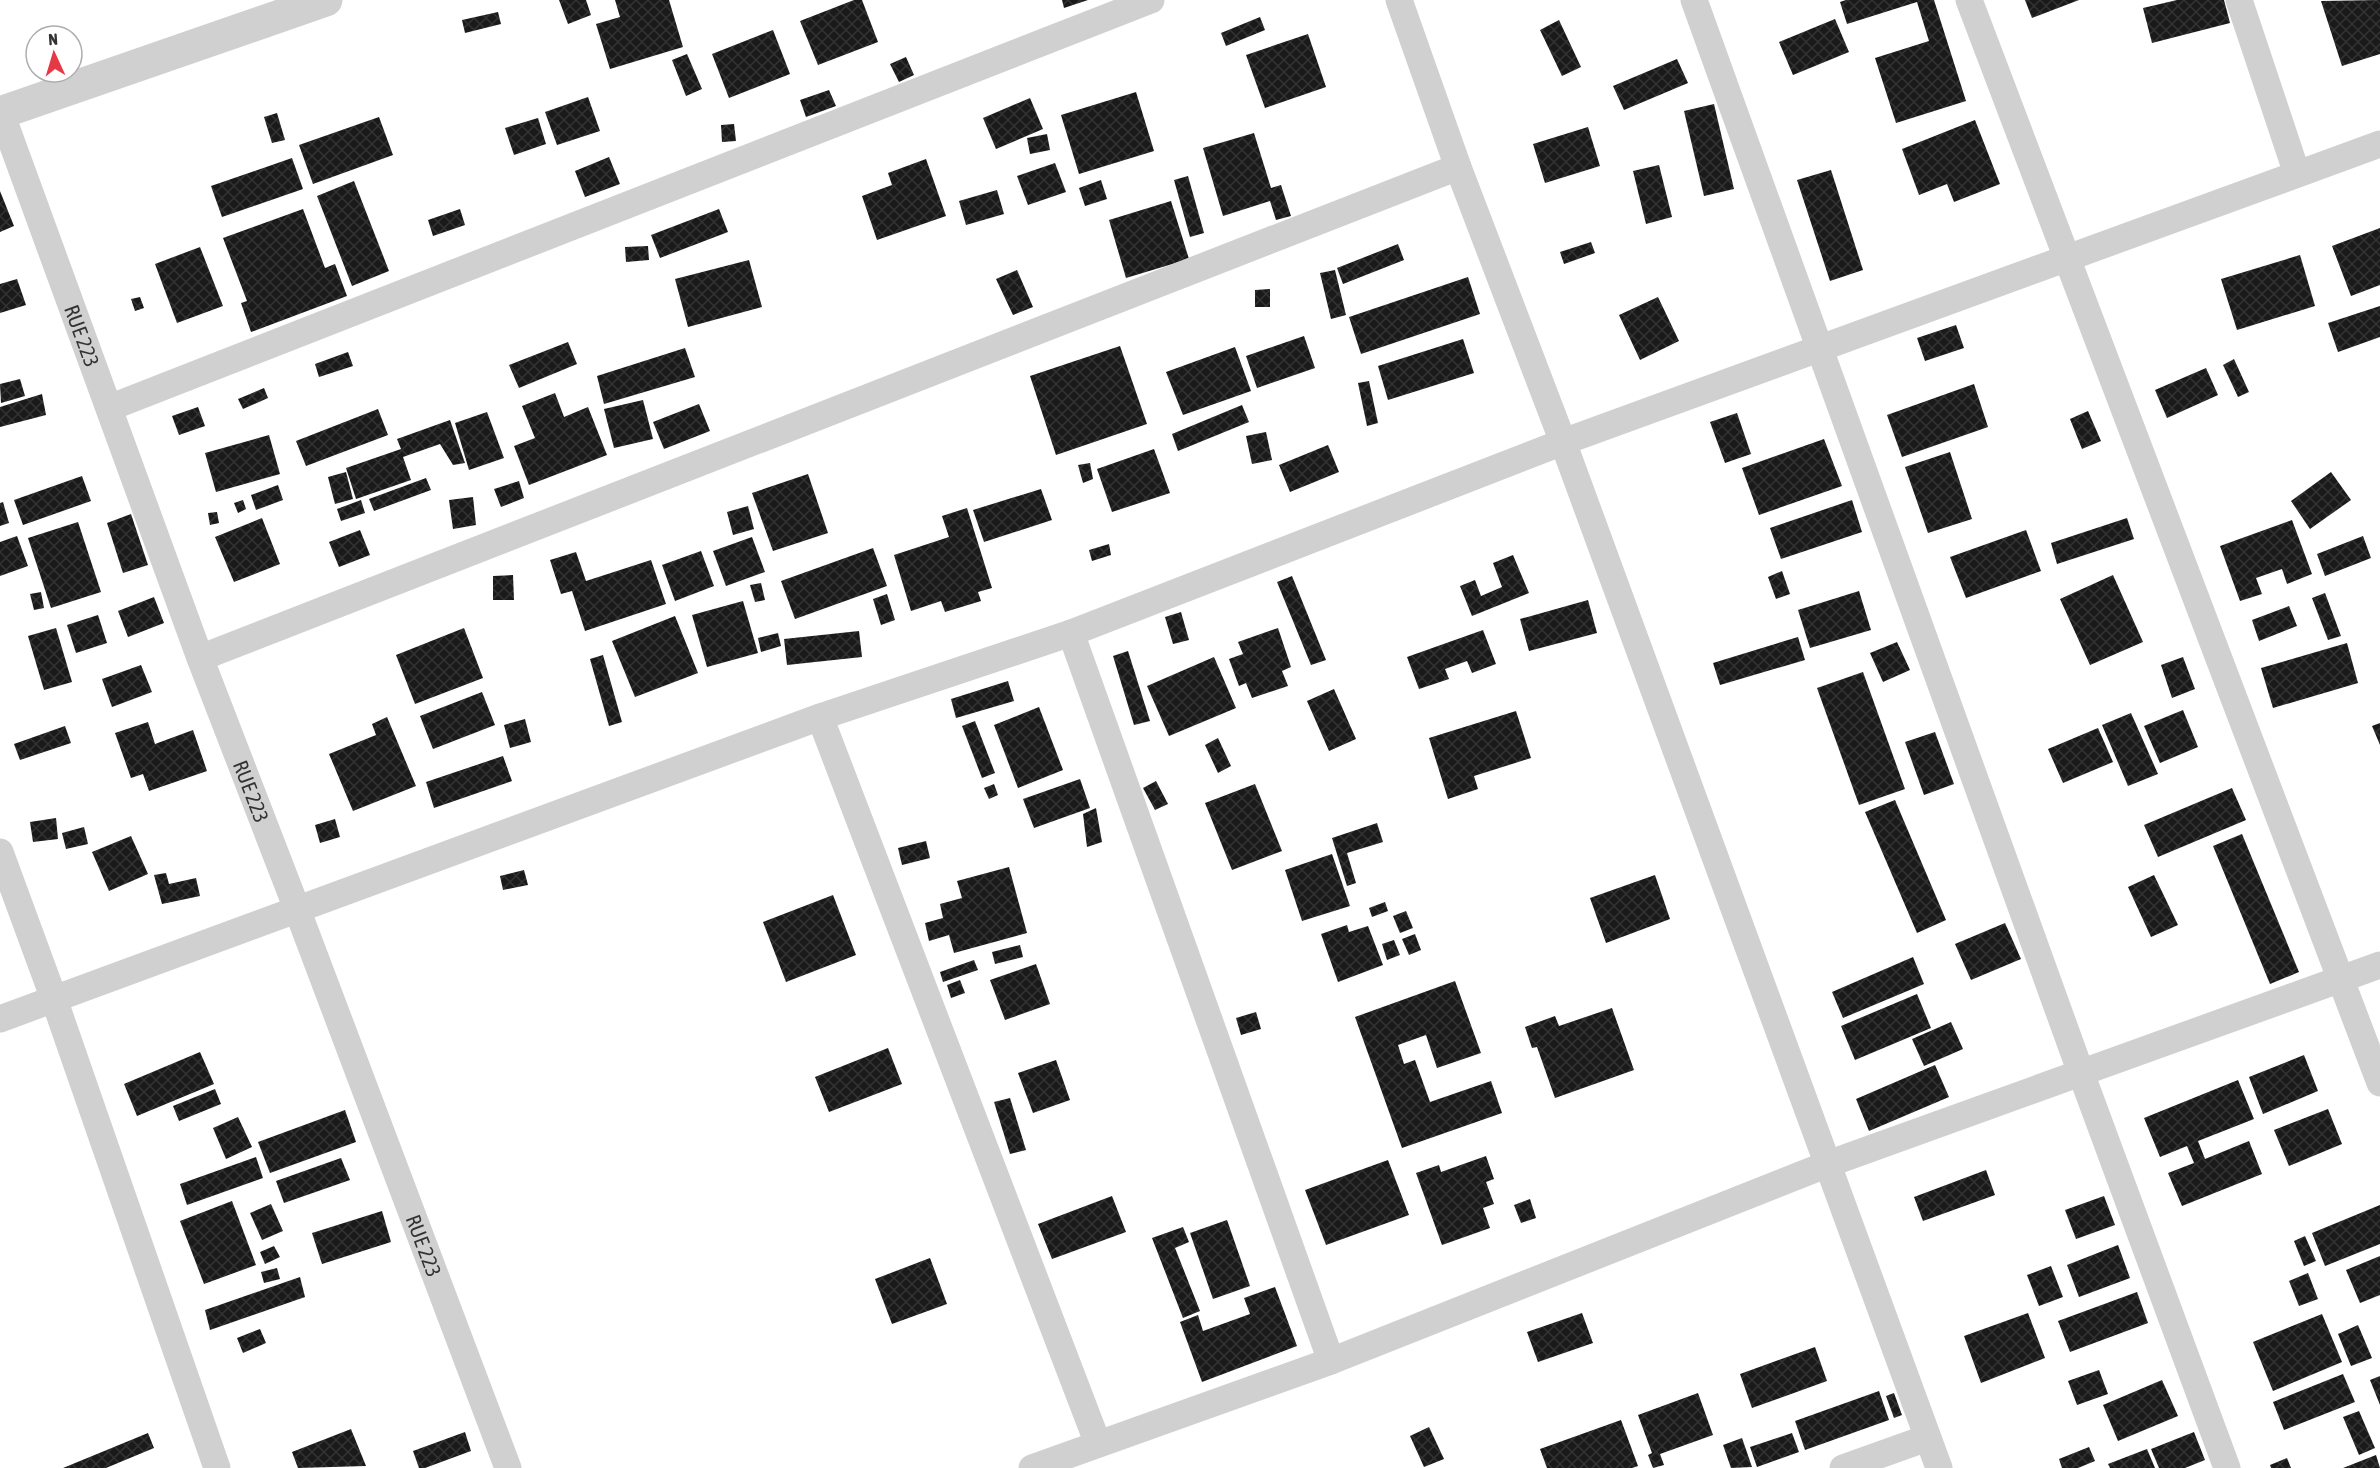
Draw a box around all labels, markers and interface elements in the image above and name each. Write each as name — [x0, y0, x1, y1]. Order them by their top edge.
north arrow — [24, 24, 84, 84]
text: N — [48, 30, 58, 48]
street label: RUE 223 — [60, 301, 105, 370]
street label: RUE 223 — [229, 757, 274, 826]
street label: RUE 223 — [401, 1211, 447, 1280]

